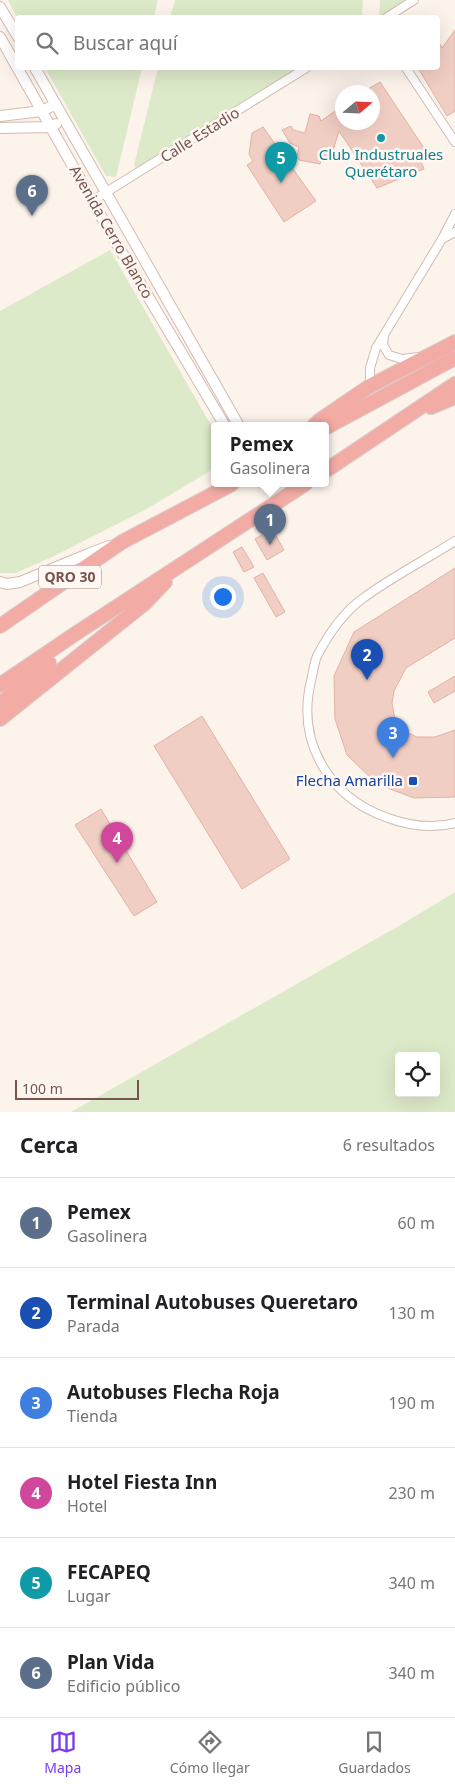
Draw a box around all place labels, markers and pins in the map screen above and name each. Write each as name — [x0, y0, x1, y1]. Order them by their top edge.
marker: Club Industruales Querétaro — [375, 132, 387, 144]
pin: 5 — [265, 142, 297, 183]
place label: Club Industruales Querétaro — [319, 144, 443, 181]
pin: 6 — [16, 175, 48, 216]
pin: 1 — [254, 504, 286, 545]
pin: 2 — [351, 639, 383, 680]
pin: 3 — [377, 717, 409, 758]
place label: Flecha Amarilla — [296, 770, 403, 790]
marker: Flecha Amarilla — [407, 775, 419, 787]
pin: 4 — [101, 822, 133, 863]

